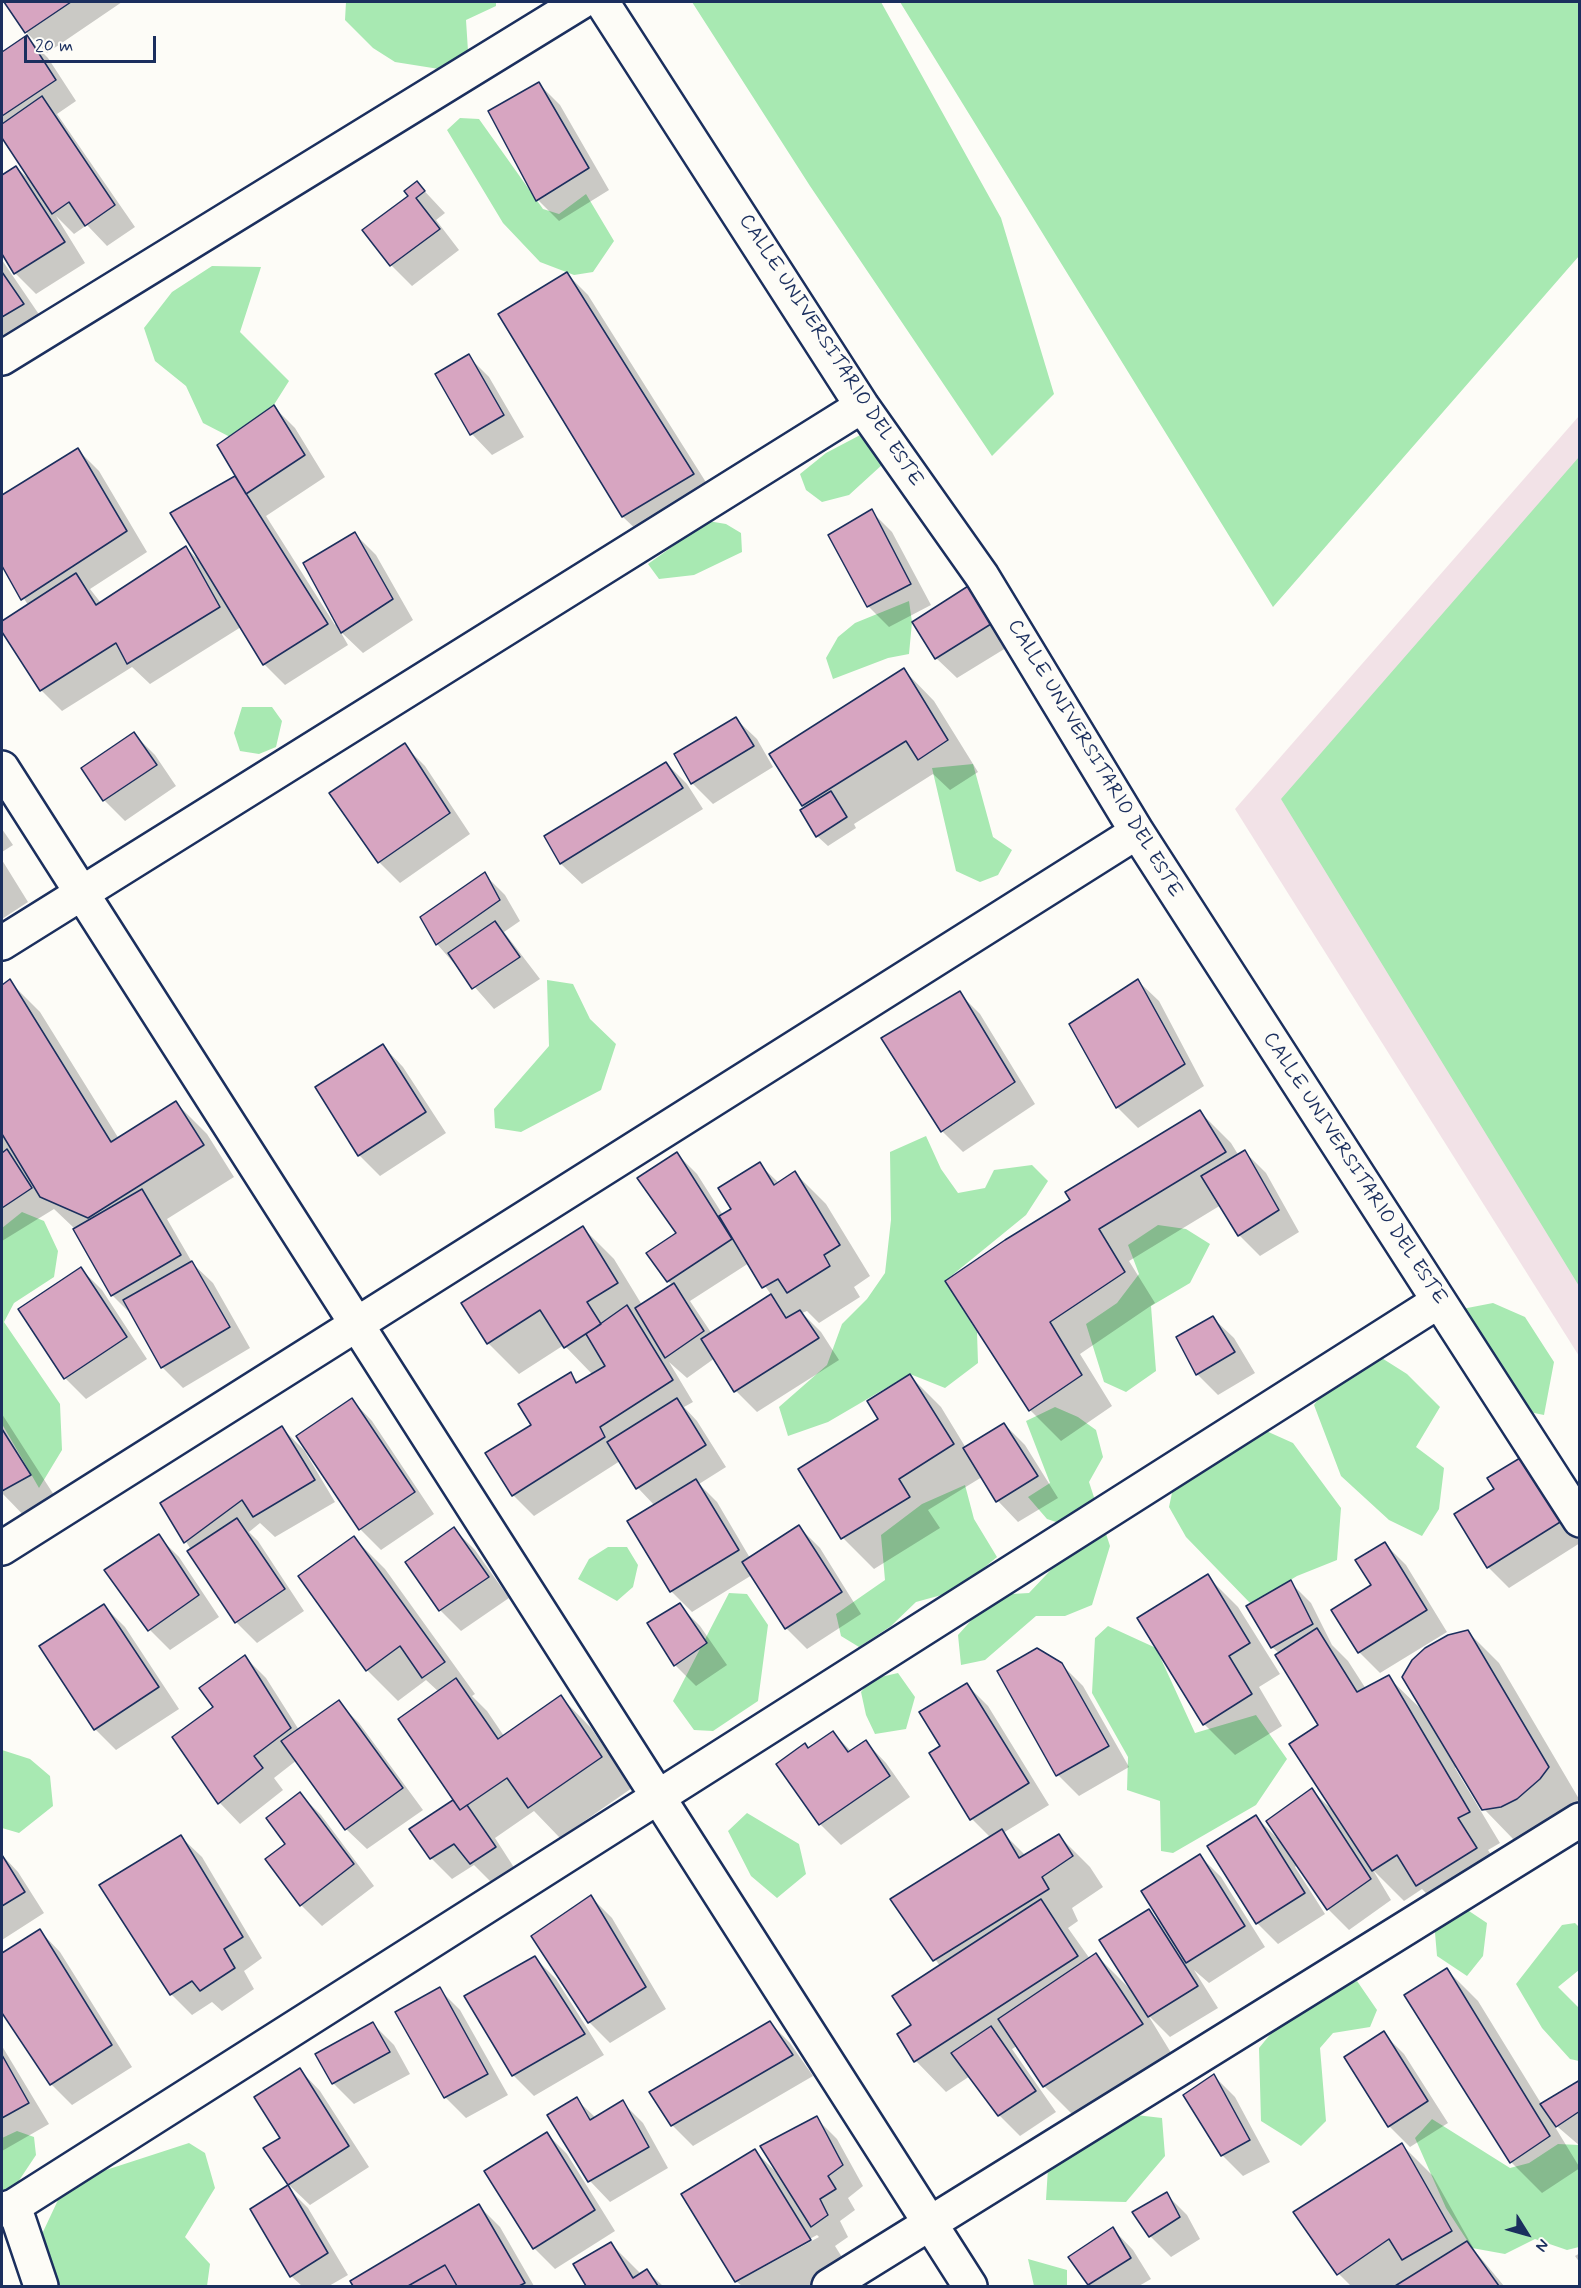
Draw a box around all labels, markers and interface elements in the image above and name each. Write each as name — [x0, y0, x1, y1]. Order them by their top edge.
scale bar — [27, 24, 159, 62]
text: 20 m — [35, 34, 73, 58]
street label: CALLE UNIVERSITARIO DEL ESTE — [733, 210, 927, 492]
street label: CALLE UNIVERSITARIO DEL ESTE — [1001, 616, 1187, 902]
street label: CALLE UNIVERSITARIO DEL ESTE — [1257, 1028, 1451, 1310]
north arrow — [1497, 2204, 1557, 2264]
text: N — [1530, 2235, 1553, 2256]

